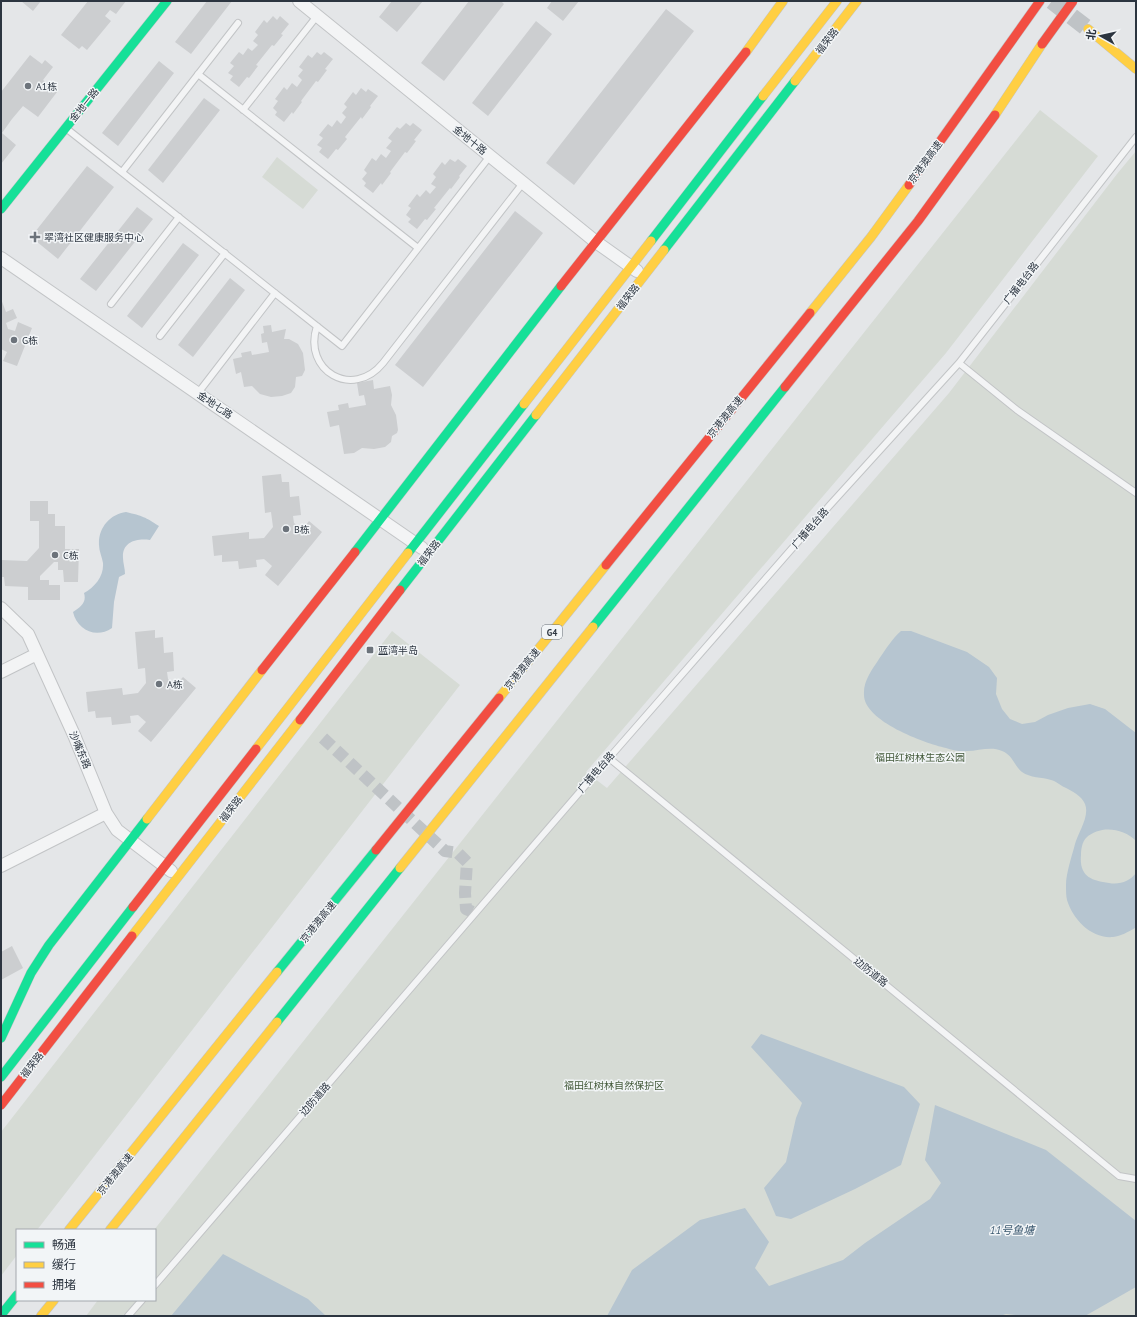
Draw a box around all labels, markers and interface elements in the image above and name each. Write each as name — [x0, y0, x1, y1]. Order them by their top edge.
north arrow — [1081, 16, 1121, 56]
street label: 福荣路 — [813, 25, 841, 57]
text: 北 — [1083, 28, 1099, 41]
place label: A1栋 — [36, 80, 57, 93]
marker: A1栋 — [23, 81, 33, 91]
street label: 金地一路 — [66, 85, 102, 125]
street label: 金地十路 — [450, 122, 490, 158]
street label: 京港澳高速 — [905, 138, 945, 186]
marker: 翠湾社区健康服务中心 — [29, 231, 41, 243]
place label: 翠湾社区健康服务中心 — [44, 231, 144, 244]
street label: 广播电台路 — [1000, 259, 1042, 307]
street label: 福荣路 — [614, 281, 642, 313]
place label: G栋 — [22, 334, 38, 347]
marker: G栋 — [9, 335, 19, 345]
street label: 金地七路 — [195, 388, 235, 422]
street label: 京港澳高速 — [704, 393, 746, 441]
street label: 广播电台路 — [789, 505, 831, 551]
place label: B栋 — [294, 523, 310, 536]
marker: B栋 — [281, 524, 291, 534]
street label: 福荣路 — [415, 537, 443, 569]
place label: C栋 — [63, 549, 79, 562]
marker: C栋 — [50, 550, 60, 560]
road number: G4 — [542, 625, 562, 639]
place label: 蓝湾半岛 — [378, 644, 418, 657]
marker: 蓝湾半岛 — [365, 645, 375, 655]
street label: 京港澳高速 — [501, 645, 543, 693]
place label: A栋 — [167, 678, 183, 691]
marker: A栋 — [154, 679, 164, 689]
street label: 沙嘴东路 — [66, 729, 94, 771]
street label: 广播电台路 — [575, 749, 617, 795]
park label: 福田红树林生态公园 — [875, 751, 965, 764]
street label: 福荣路 — [217, 793, 245, 825]
street label: 京港澳高速 — [297, 898, 339, 946]
street label: 边防道路 — [851, 954, 891, 990]
street label: 福荣路 — [18, 1049, 46, 1081]
park label: 福田红树林自然保护区 — [564, 1079, 664, 1092]
street label: 边防道路 — [297, 1080, 333, 1118]
street label: 京港澳高速 — [94, 1150, 136, 1198]
water label: 11号鱼塘 — [990, 1223, 1036, 1237]
legend — [16, 1229, 156, 1301]
text: 畅通 — [52, 1237, 76, 1252]
text: 缓行 — [52, 1257, 76, 1272]
text: 拥堵 — [52, 1277, 76, 1292]

